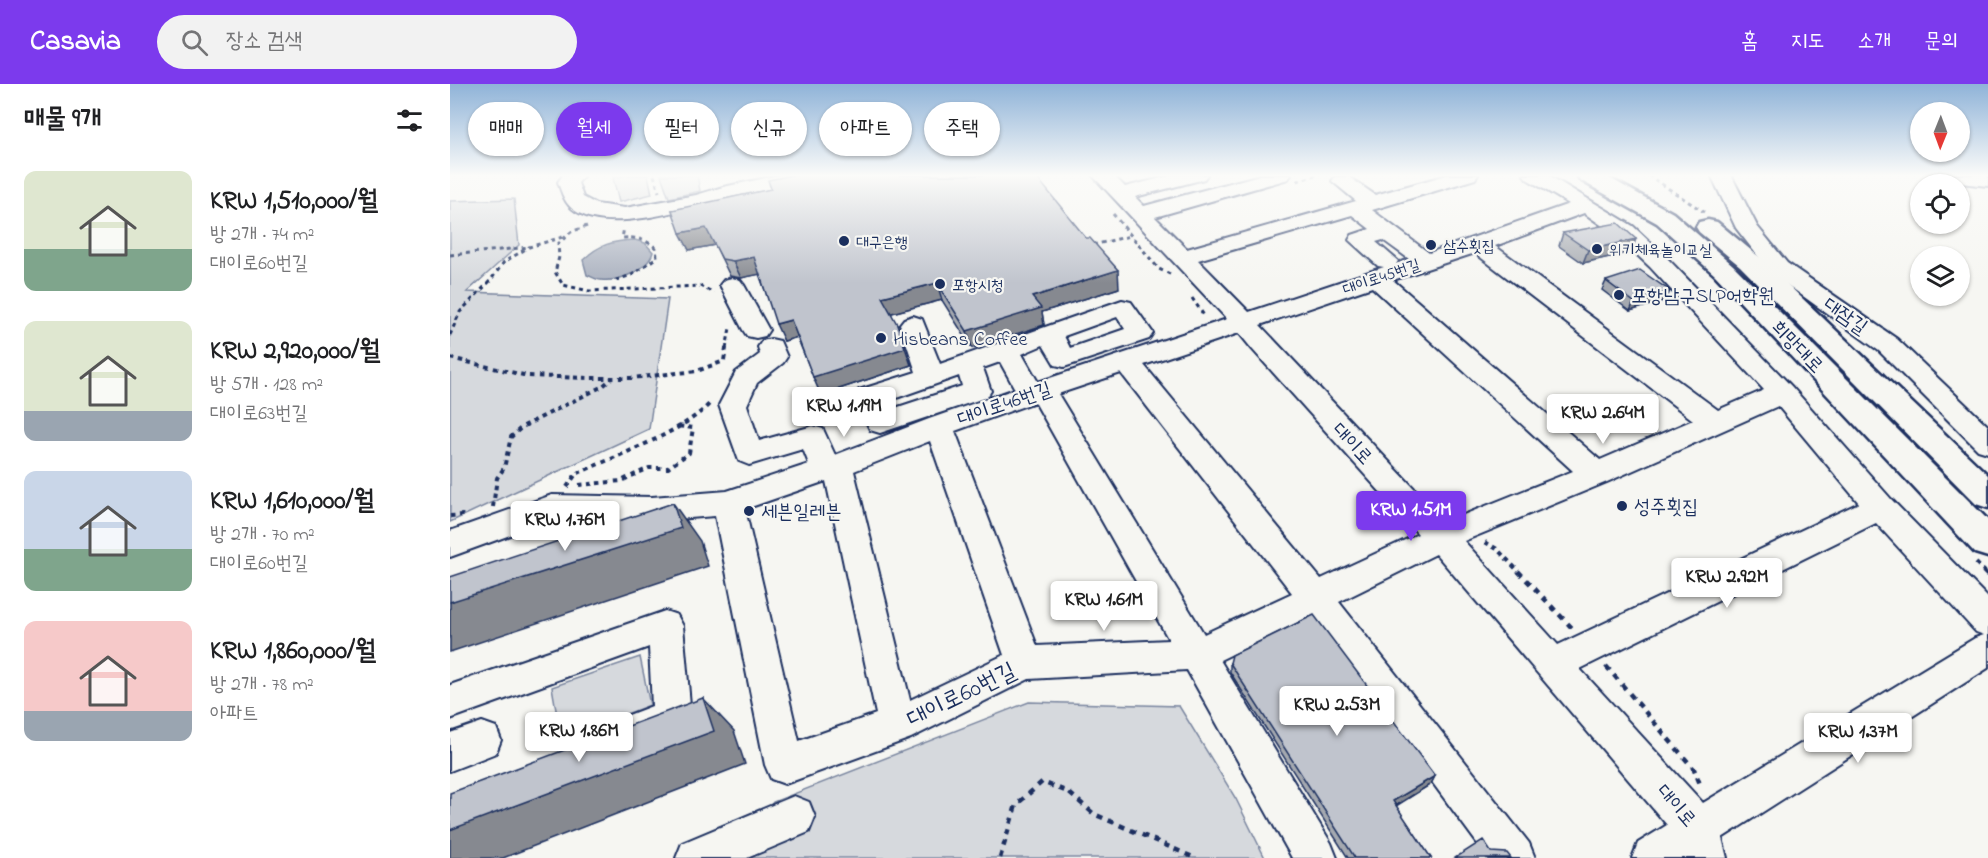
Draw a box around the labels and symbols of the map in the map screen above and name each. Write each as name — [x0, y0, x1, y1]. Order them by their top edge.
north arrow — [1910, 102, 1970, 162]
place label: 대구은행 — [856, 231, 908, 255]
marker: 대구은행 — [837, 234, 851, 248]
place label: 삼수횟집 — [1443, 235, 1495, 259]
marker: 삼수횟집 — [1424, 238, 1438, 252]
place label: 위키체육놀이교실 — [1609, 239, 1712, 263]
marker: 위키체육놀이교실 — [1590, 242, 1604, 256]
street label: 대이로45번길 — [1340, 253, 1424, 302]
place label: 포항시청 — [952, 274, 1004, 298]
marker: 포항시청 — [933, 277, 947, 291]
place label: 포항남구SLP어학원 — [1631, 283, 1774, 312]
marker: 포항남구SLP어학원 — [1612, 288, 1626, 302]
street label: 대잠길 — [1816, 291, 1873, 343]
street label: 희망대로 — [1763, 315, 1829, 381]
place label: Hisbeans Coffee — [893, 326, 1027, 355]
marker: Hisbeans Coffee — [874, 331, 888, 345]
street label: 대이로46번길 — [954, 376, 1056, 435]
pin: KRW 1.19M — [775, 387, 913, 438]
pin: KRW 2.64M — [1534, 394, 1672, 445]
street label: 대이로 — [1324, 417, 1378, 472]
pin: KRW 1.51M — [1342, 491, 1480, 542]
place label: 성주횟집 — [1634, 494, 1698, 523]
place label: 세븐일레븐 — [761, 499, 841, 528]
marker: 성주횟집 — [1615, 499, 1629, 513]
pin: KRW 1.76M — [496, 501, 634, 552]
marker: 세븐일레븐 — [742, 504, 756, 518]
pin: KRW 2.92M — [1658, 558, 1796, 609]
pin: KRW 1.61M — [1035, 581, 1173, 632]
street label: 대이로60번길 — [902, 655, 1023, 738]
pin: KRW 2.53M — [1268, 686, 1406, 737]
pin: KRW 1.86M — [510, 712, 648, 763]
pin: KRW 1.37M — [1789, 713, 1927, 764]
street label: 대이로 — [1648, 779, 1702, 834]

